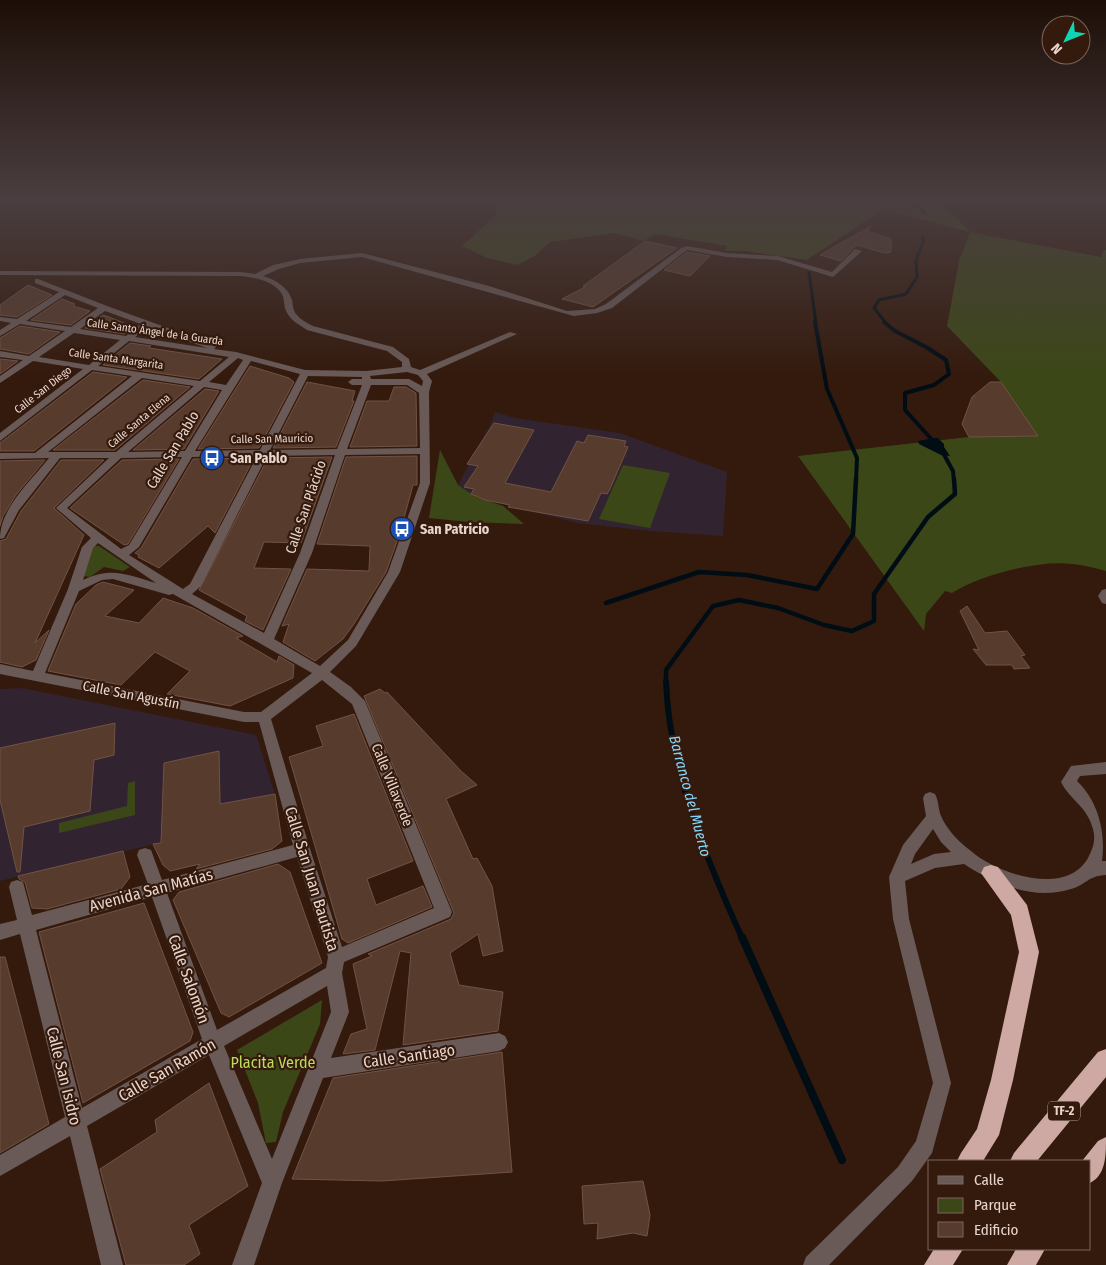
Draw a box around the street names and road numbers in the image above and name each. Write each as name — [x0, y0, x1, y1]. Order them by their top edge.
street label: Calle Santo Ángel de la Guarda — [86, 315, 224, 348]
street label: Calle Santa Margarita — [68, 346, 164, 372]
street label: Calle San Diego — [12, 363, 74, 416]
street label: Calle Santa Elena — [105, 391, 173, 451]
street label: Calle San Pablo — [143, 408, 203, 492]
street label: Calle San Mauricio — [231, 432, 314, 446]
street label: Calle San Plácido — [282, 458, 330, 556]
street label: Calle San Agustín — [81, 677, 181, 713]
street label: Calle Villaverde — [368, 741, 416, 829]
street label: Calle San Juan Bautista — [281, 804, 343, 954]
street label: Avenida San Matías — [87, 864, 215, 916]
street label: Calle Salomón — [164, 932, 214, 1026]
street label: Calle San Isidro — [43, 1025, 85, 1127]
street label: Calle San Ramón — [115, 1034, 219, 1106]
street label: Calle Santiago — [362, 1040, 456, 1072]
road number: TF-2 — [1048, 1102, 1080, 1120]

